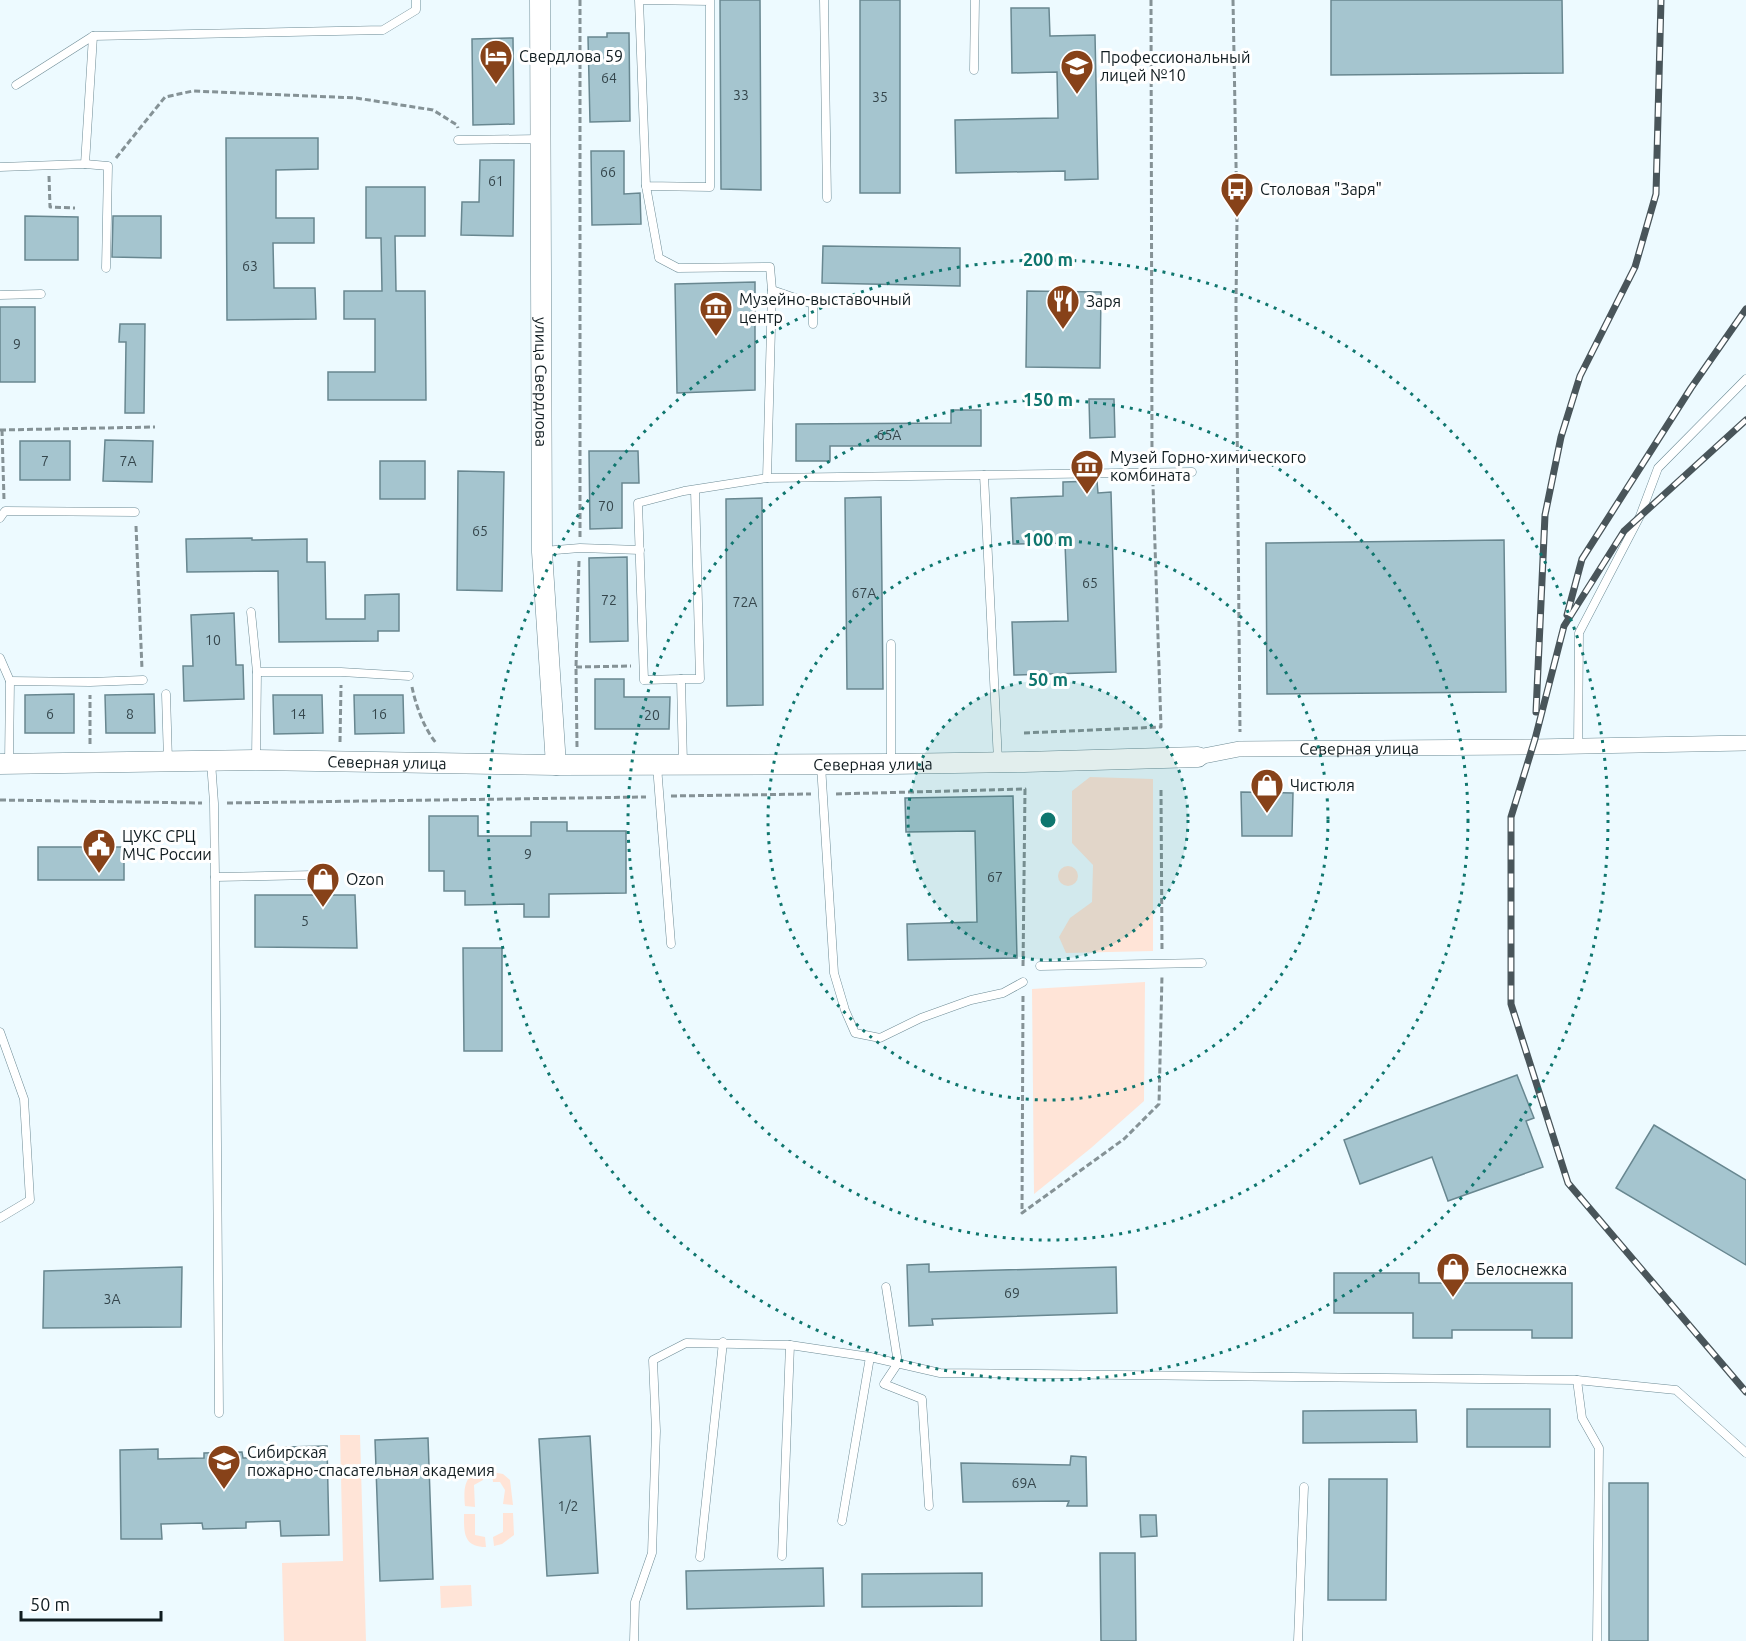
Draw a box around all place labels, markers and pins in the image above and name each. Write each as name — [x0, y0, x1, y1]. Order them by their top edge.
hotel icon: Свердлова 59 — [478, 38, 514, 85]
place label: Свердлова 59 — [519, 47, 623, 65]
school or university icon: Профессиональный лицей №10 — [1059, 48, 1095, 95]
place label: Профессиональный лицей №10 — [1100, 48, 1250, 84]
bus stop icon: Столовая "Заря" — [1219, 171, 1255, 218]
place label: Столовая "Заря" — [1260, 180, 1382, 198]
restaurant icon: Заря — [1045, 283, 1081, 330]
museum icon: Музейно-выставочный центр — [698, 290, 734, 337]
place label: Музейно-выставочный центр — [739, 290, 911, 326]
place label: Заря — [1086, 292, 1121, 310]
museum icon: Музей Горно-химического комбината — [1069, 448, 1105, 495]
place label: Музей Горно-химического комбината — [1110, 448, 1306, 484]
shop icon: Чистюля — [1249, 767, 1285, 814]
place label: Чистюля — [1290, 776, 1355, 794]
centre of rings — [1038, 810, 1058, 830]
public building icon: ЦУКС СРЦ МЧС России — [81, 827, 117, 874]
place label: ЦУКС СРЦ МЧС России — [122, 827, 212, 863]
shop icon: Ozon — [305, 861, 341, 908]
place label: Ozon — [346, 870, 384, 888]
shop icon: Белоснежка — [1435, 1251, 1471, 1298]
place label: Белоснежка — [1476, 1260, 1567, 1278]
school or university icon: Сибирская пожарно-спасательная академия — [206, 1443, 242, 1490]
place label: Сибирская пожарно-спасательная академия — [247, 1443, 495, 1479]

